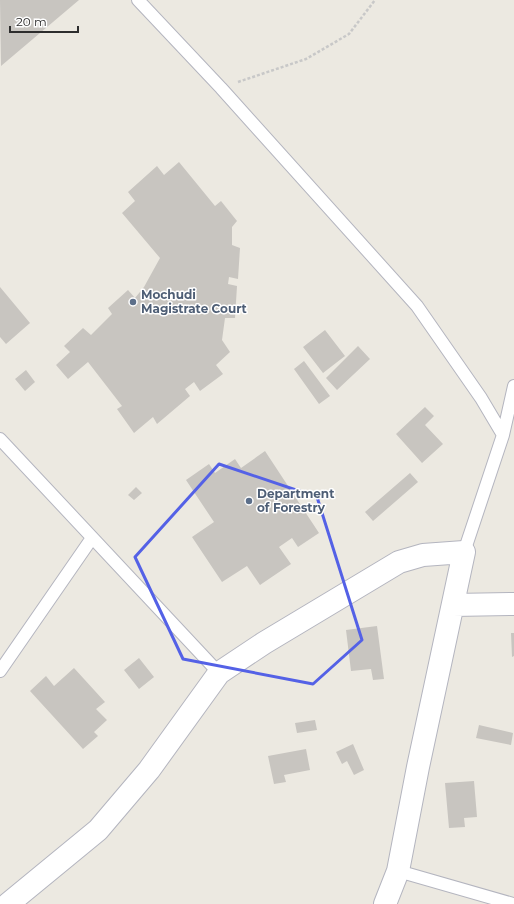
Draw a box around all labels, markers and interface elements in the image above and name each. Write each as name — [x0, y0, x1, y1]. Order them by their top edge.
scale bar — [10, 8, 78, 34]
text: 20 m — [16, 14, 47, 29]
place label: Mochudi Magistrate Court — [141, 287, 248, 316]
marker: Mochudi Magistrate Court — [128, 297, 138, 307]
place label: Department of Forestry — [257, 486, 335, 515]
marker: Department of Forestry — [244, 496, 254, 506]

